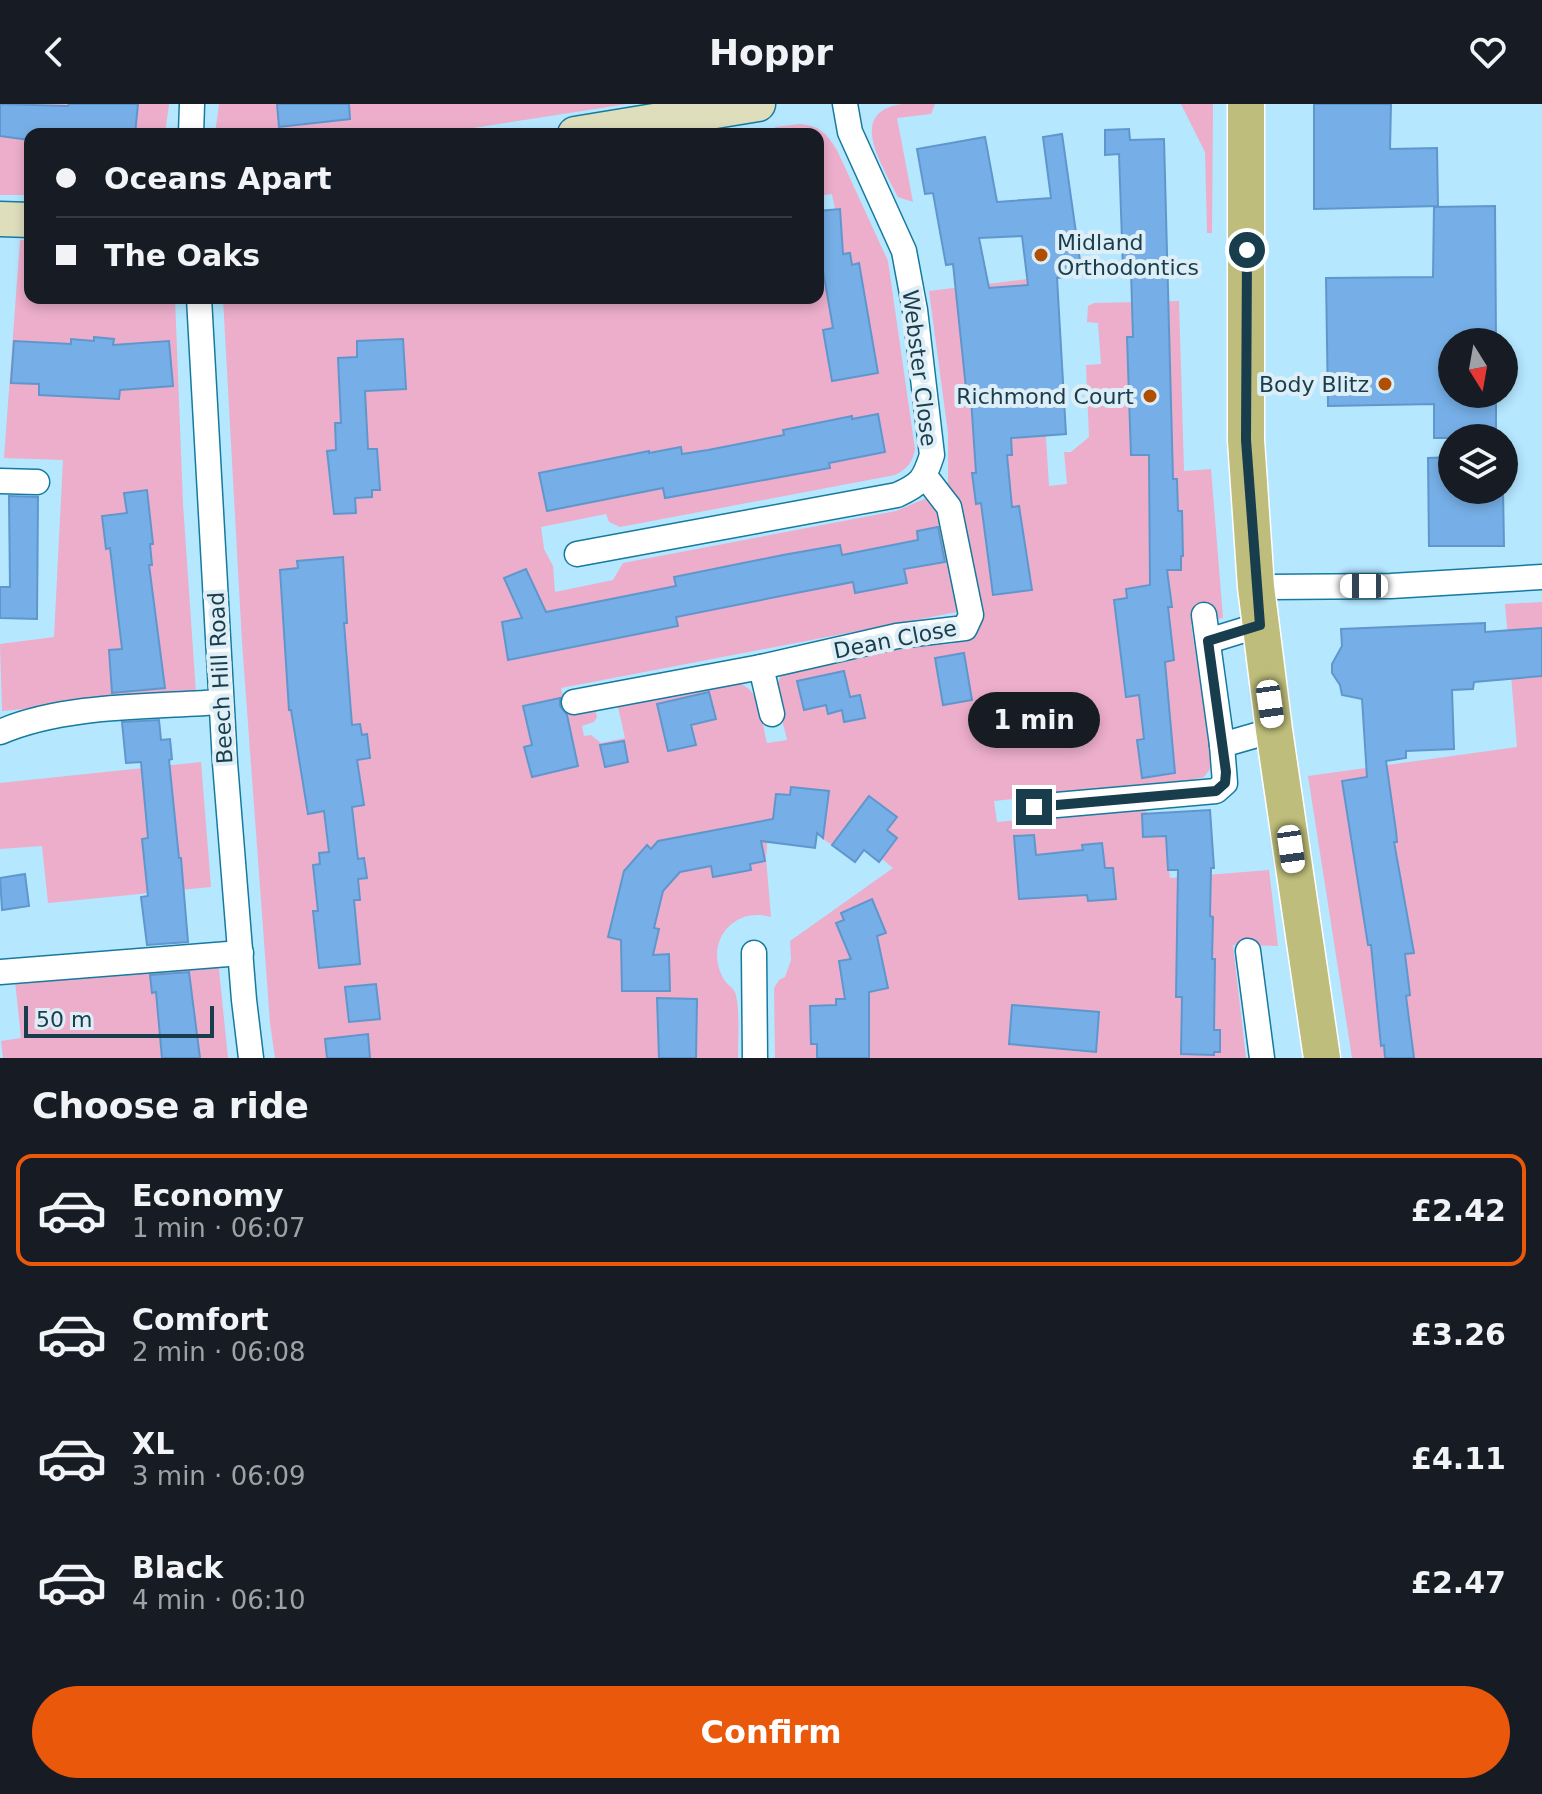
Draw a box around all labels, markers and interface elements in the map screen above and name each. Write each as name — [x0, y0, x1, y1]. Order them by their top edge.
icon: back — [32, 30, 76, 74]
icon: heart — [1466, 30, 1510, 74]
text: Hoppr — [709, 32, 833, 73]
text: Oceans Apart — [104, 161, 332, 196]
place label: Midland Orthodontics — [1057, 230, 1199, 280]
route start — [1229, 232, 1265, 268]
text: The Oaks — [104, 238, 260, 273]
marker: Midland Orthodontics — [1032, 246, 1050, 264]
street label: Webster Close — [897, 288, 942, 448]
north arrow — [1438, 328, 1518, 408]
map controls — [1438, 328, 1518, 504]
place label: Body Blitz — [1259, 372, 1369, 397]
marker: Body Blitz — [1376, 375, 1394, 393]
place label: Richmond Court — [956, 384, 1134, 409]
marker: Richmond Court — [1141, 387, 1159, 405]
button: layers — [1438, 424, 1518, 504]
car — [1340, 574, 1388, 598]
street label: Beech Hill Road — [204, 591, 237, 765]
street label: Dean Close — [831, 615, 959, 664]
car — [1255, 679, 1285, 729]
callout: 1 min — [968, 691, 1100, 747]
text: 1 min — [993, 705, 1075, 735]
route end — [1016, 789, 1052, 825]
car — [1276, 824, 1306, 874]
scale bar — [24, 1002, 214, 1038]
text: 50 m — [36, 1007, 92, 1032]
text: Choose a ride — [32, 1085, 309, 1126]
icon: car — [36, 1174, 108, 1246]
text: Economy — [132, 1178, 284, 1213]
text: £2.42 — [1411, 1193, 1506, 1228]
text: 1 min · 06:07 — [132, 1213, 306, 1243]
icon: car — [36, 1298, 108, 1370]
text: Comfort — [132, 1302, 269, 1337]
text: £3.26 — [1411, 1317, 1506, 1352]
text: 2 min · 06:08 — [132, 1337, 306, 1367]
icon: car — [36, 1422, 108, 1494]
text: XL — [132, 1426, 174, 1461]
text: £4.11 — [1411, 1441, 1506, 1476]
text: 3 min · 06:09 — [132, 1461, 306, 1491]
icon: car — [36, 1546, 108, 1618]
text: Black — [132, 1550, 223, 1585]
text: £2.47 — [1411, 1565, 1506, 1600]
text: 4 min · 06:10 — [132, 1585, 306, 1615]
button: Confirm — [32, 1686, 1510, 1778]

